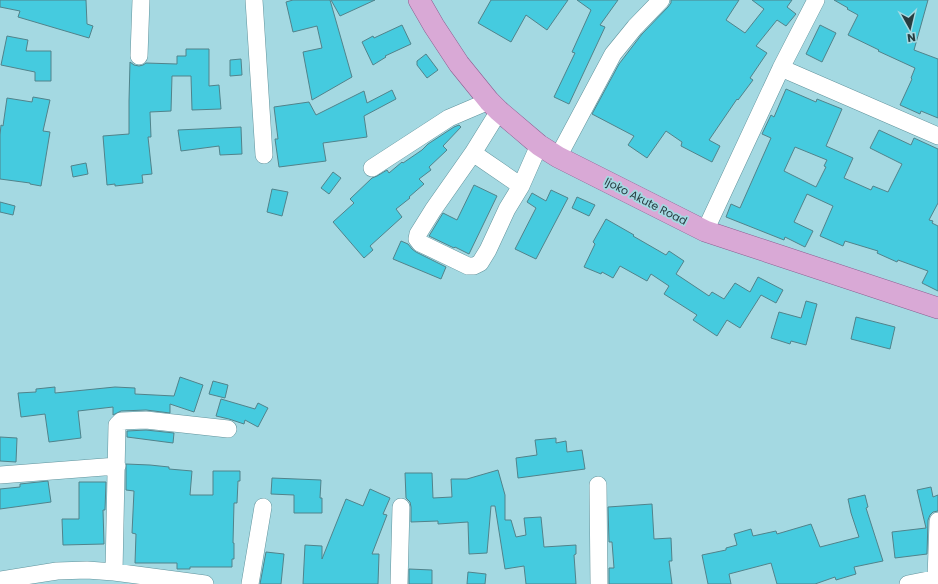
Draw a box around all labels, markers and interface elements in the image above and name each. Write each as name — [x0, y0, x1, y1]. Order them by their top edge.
north arrow — [890, 8, 930, 48]
text: N — [906, 29, 917, 46]
street label: Ijoko Akute Road — [602, 173, 690, 229]

